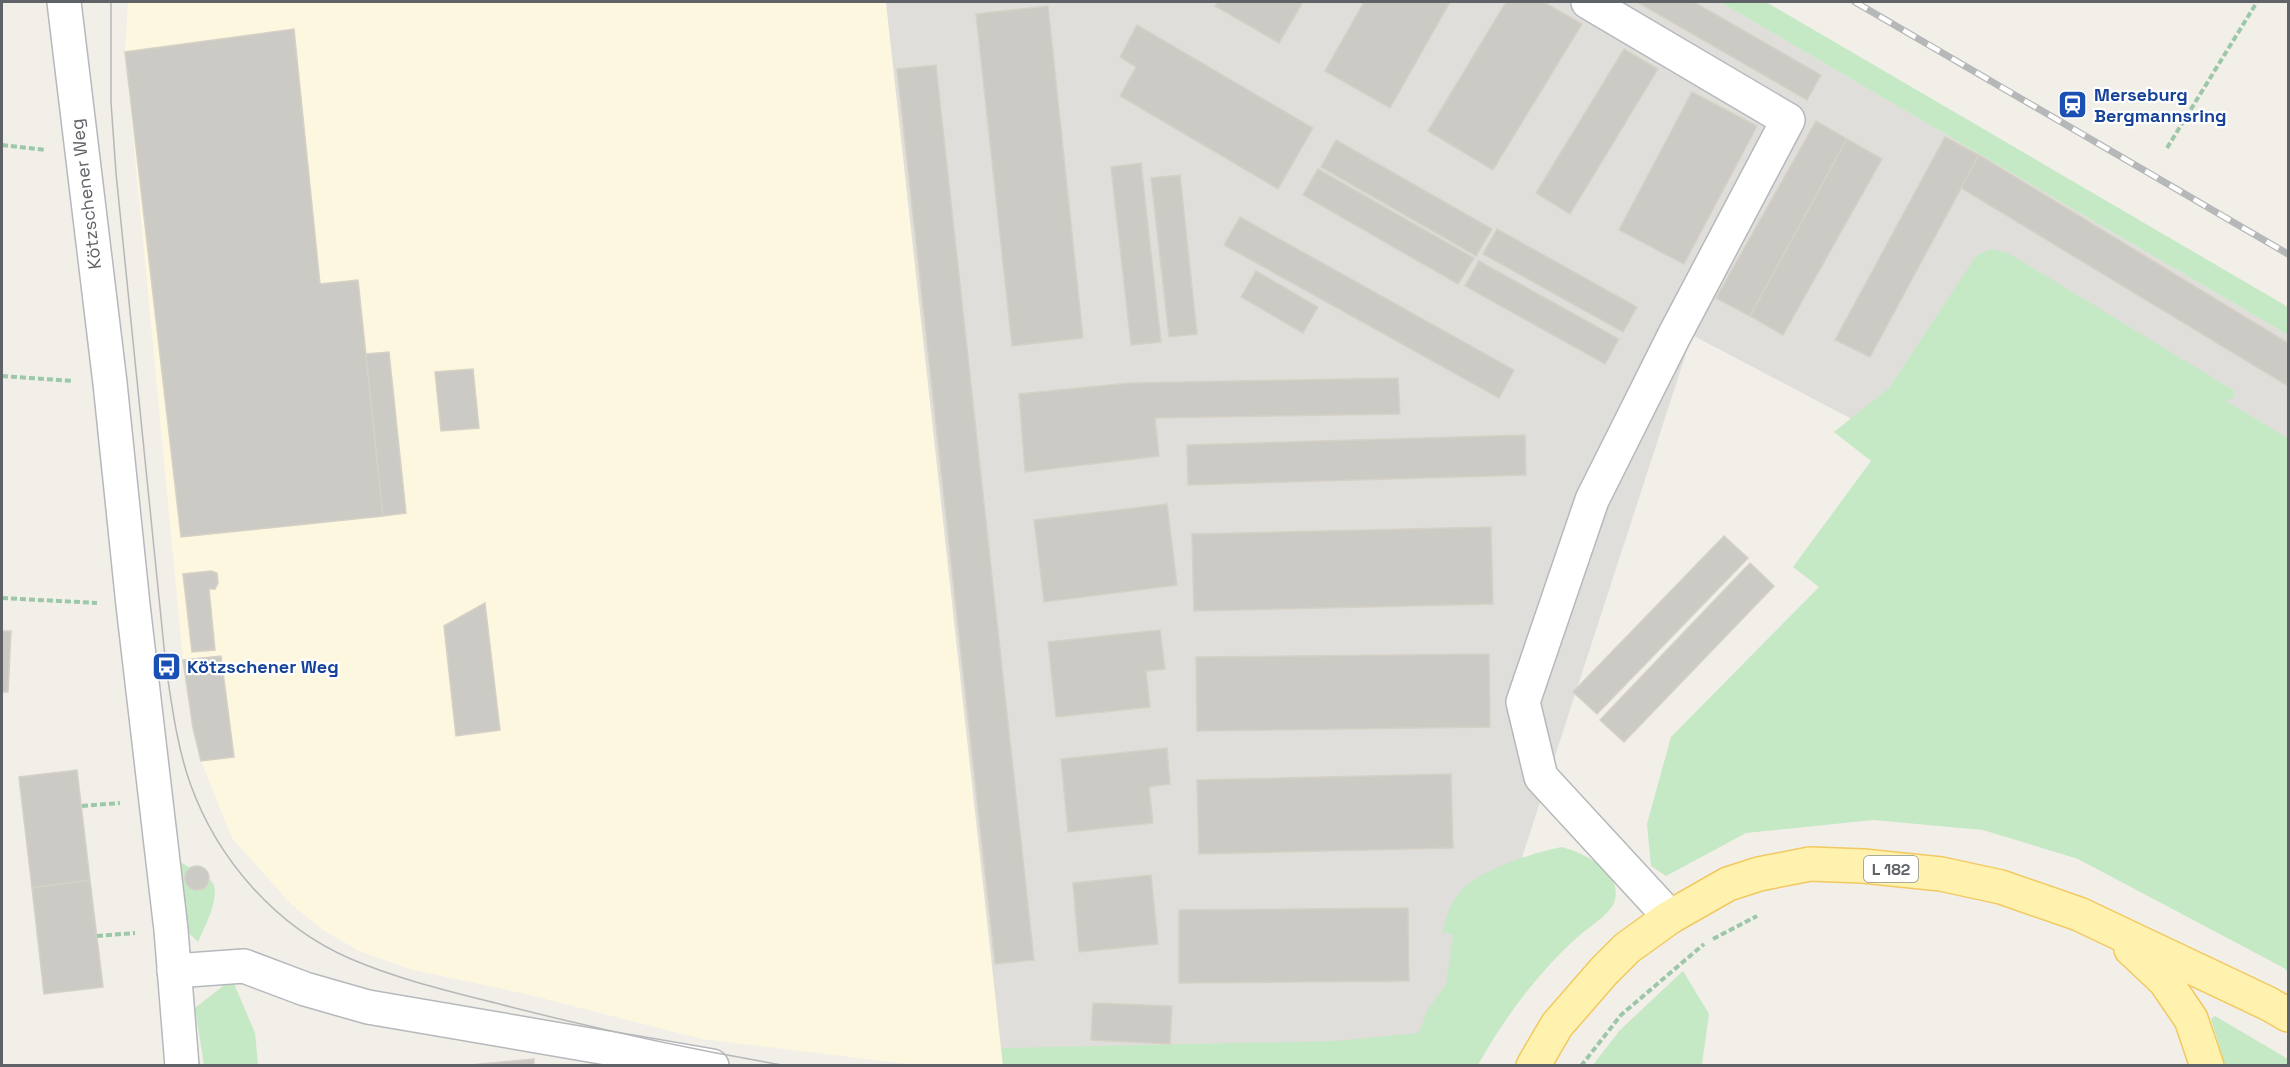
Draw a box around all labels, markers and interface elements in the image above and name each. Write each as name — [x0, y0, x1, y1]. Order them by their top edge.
place label: Merseburg Bergmannsring — [2094, 83, 2227, 127]
station icon: Merseburg Bergmannsring — [2057, 89, 2089, 121]
street label: Kötzschener Weg — [65, 117, 106, 271]
bus stop icon: Kötzschener Weg — [150, 651, 182, 683]
place label: Kötzschener Weg — [187, 655, 339, 678]
road number: L 182 — [1864, 856, 1918, 882]

